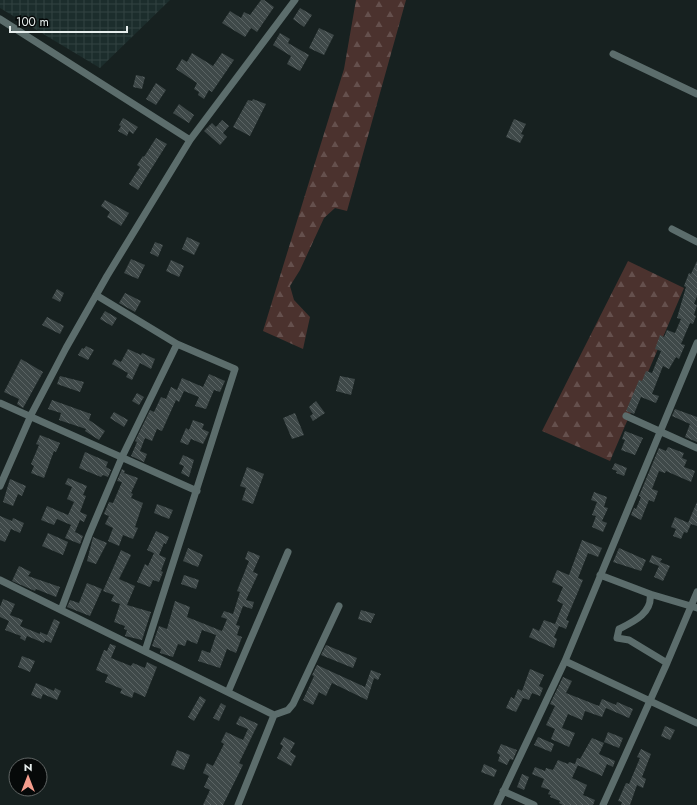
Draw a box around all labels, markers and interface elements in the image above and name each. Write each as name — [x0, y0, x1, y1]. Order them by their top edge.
scale bar — [10, 8, 127, 34]
text: 100 m — [16, 13, 49, 31]
north arrow — [8, 757, 48, 797]
text: N — [24, 759, 32, 775]

